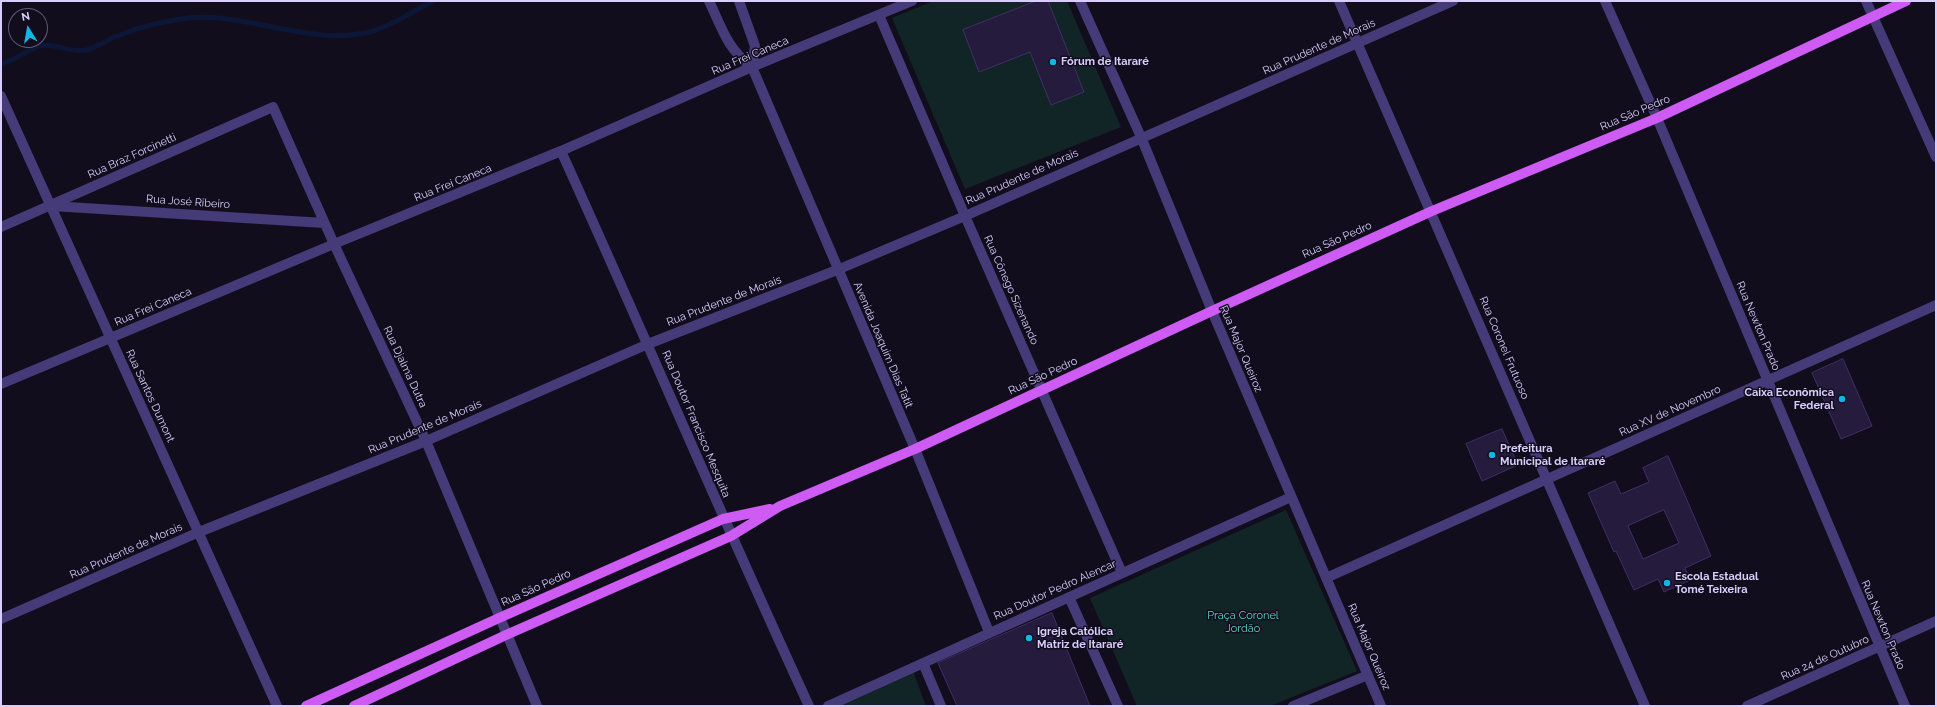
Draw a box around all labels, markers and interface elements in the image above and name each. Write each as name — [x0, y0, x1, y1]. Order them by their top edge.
north arrow — [8, 8, 48, 48]
text: N — [20, 10, 31, 24]
street label: Rua Prudente de Morais — [1261, 16, 1377, 78]
street label: Rua Frei Caneca — [710, 34, 790, 78]
place label: Fórum de Itararé — [1061, 55, 1149, 69]
marker: Fórum de Itararé — [1048, 57, 1058, 67]
street label: Rua São Pedro — [1598, 92, 1672, 134]
street label: Rua Braz Forcinetti — [86, 131, 178, 181]
street label: Rua Prudente de Morais — [964, 146, 1080, 208]
street label: Rua Frei Caneca — [412, 161, 494, 205]
street label: Rua José Ribeiro — [146, 192, 230, 212]
street label: Rua São Pedro — [1300, 219, 1374, 261]
street label: Rua Cônego Sizenando — [981, 233, 1041, 347]
street label: Rua Prudente de Morais — [665, 273, 783, 329]
street label: Rua Newton Prado — [1733, 279, 1783, 373]
street label: Avenida Joaquim Dias Tatit — [850, 280, 916, 410]
street label: Rua Frei Caneca — [113, 285, 193, 329]
street label: Rua Coronel Frutuoso — [1476, 295, 1532, 401]
street label: Rua Major Queiroz — [1217, 304, 1265, 394]
street label: Rua Djalma Dutra — [380, 324, 430, 410]
street label: Rua Santos Dumont — [123, 348, 177, 444]
street label: Rua Doutor Francisco Mesquita — [659, 349, 733, 499]
street label: Rua São Pedro — [1006, 354, 1080, 398]
street label: Rua XV de Novembro — [1617, 383, 1723, 439]
place label: Caixa Econômica Federal — [1744, 386, 1834, 412]
marker: Caixa Econômica Federal — [1837, 394, 1847, 404]
street label: Rua Prudente de Morais — [366, 397, 484, 457]
place label: Prefeitura Municipal de Itararé — [1500, 442, 1605, 468]
marker: Prefeitura Municipal de Itararé — [1487, 450, 1497, 460]
street label: Rua Prudente de Morais — [68, 520, 184, 582]
street label: Rua Doutor Pedro Alencar — [992, 557, 1118, 623]
street label: Rua São Pedro — [499, 567, 573, 609]
place label: Escola Estadual Tomé Teixeira — [1675, 570, 1758, 596]
marker: Escola Estadual Tomé Teixeira — [1662, 578, 1672, 588]
street label: Rua Newton Prado — [1858, 578, 1908, 672]
street label: Rua Major Queiroz — [1345, 602, 1393, 692]
park label: Praça Coronel Jordão — [1207, 609, 1279, 635]
place label: Igreja Católica Matriz de Itararé — [1037, 625, 1123, 651]
marker: Igreja Católica Matriz de Itararé — [1024, 633, 1034, 643]
street label: Rua 24 de Outubro — [1779, 633, 1871, 683]

